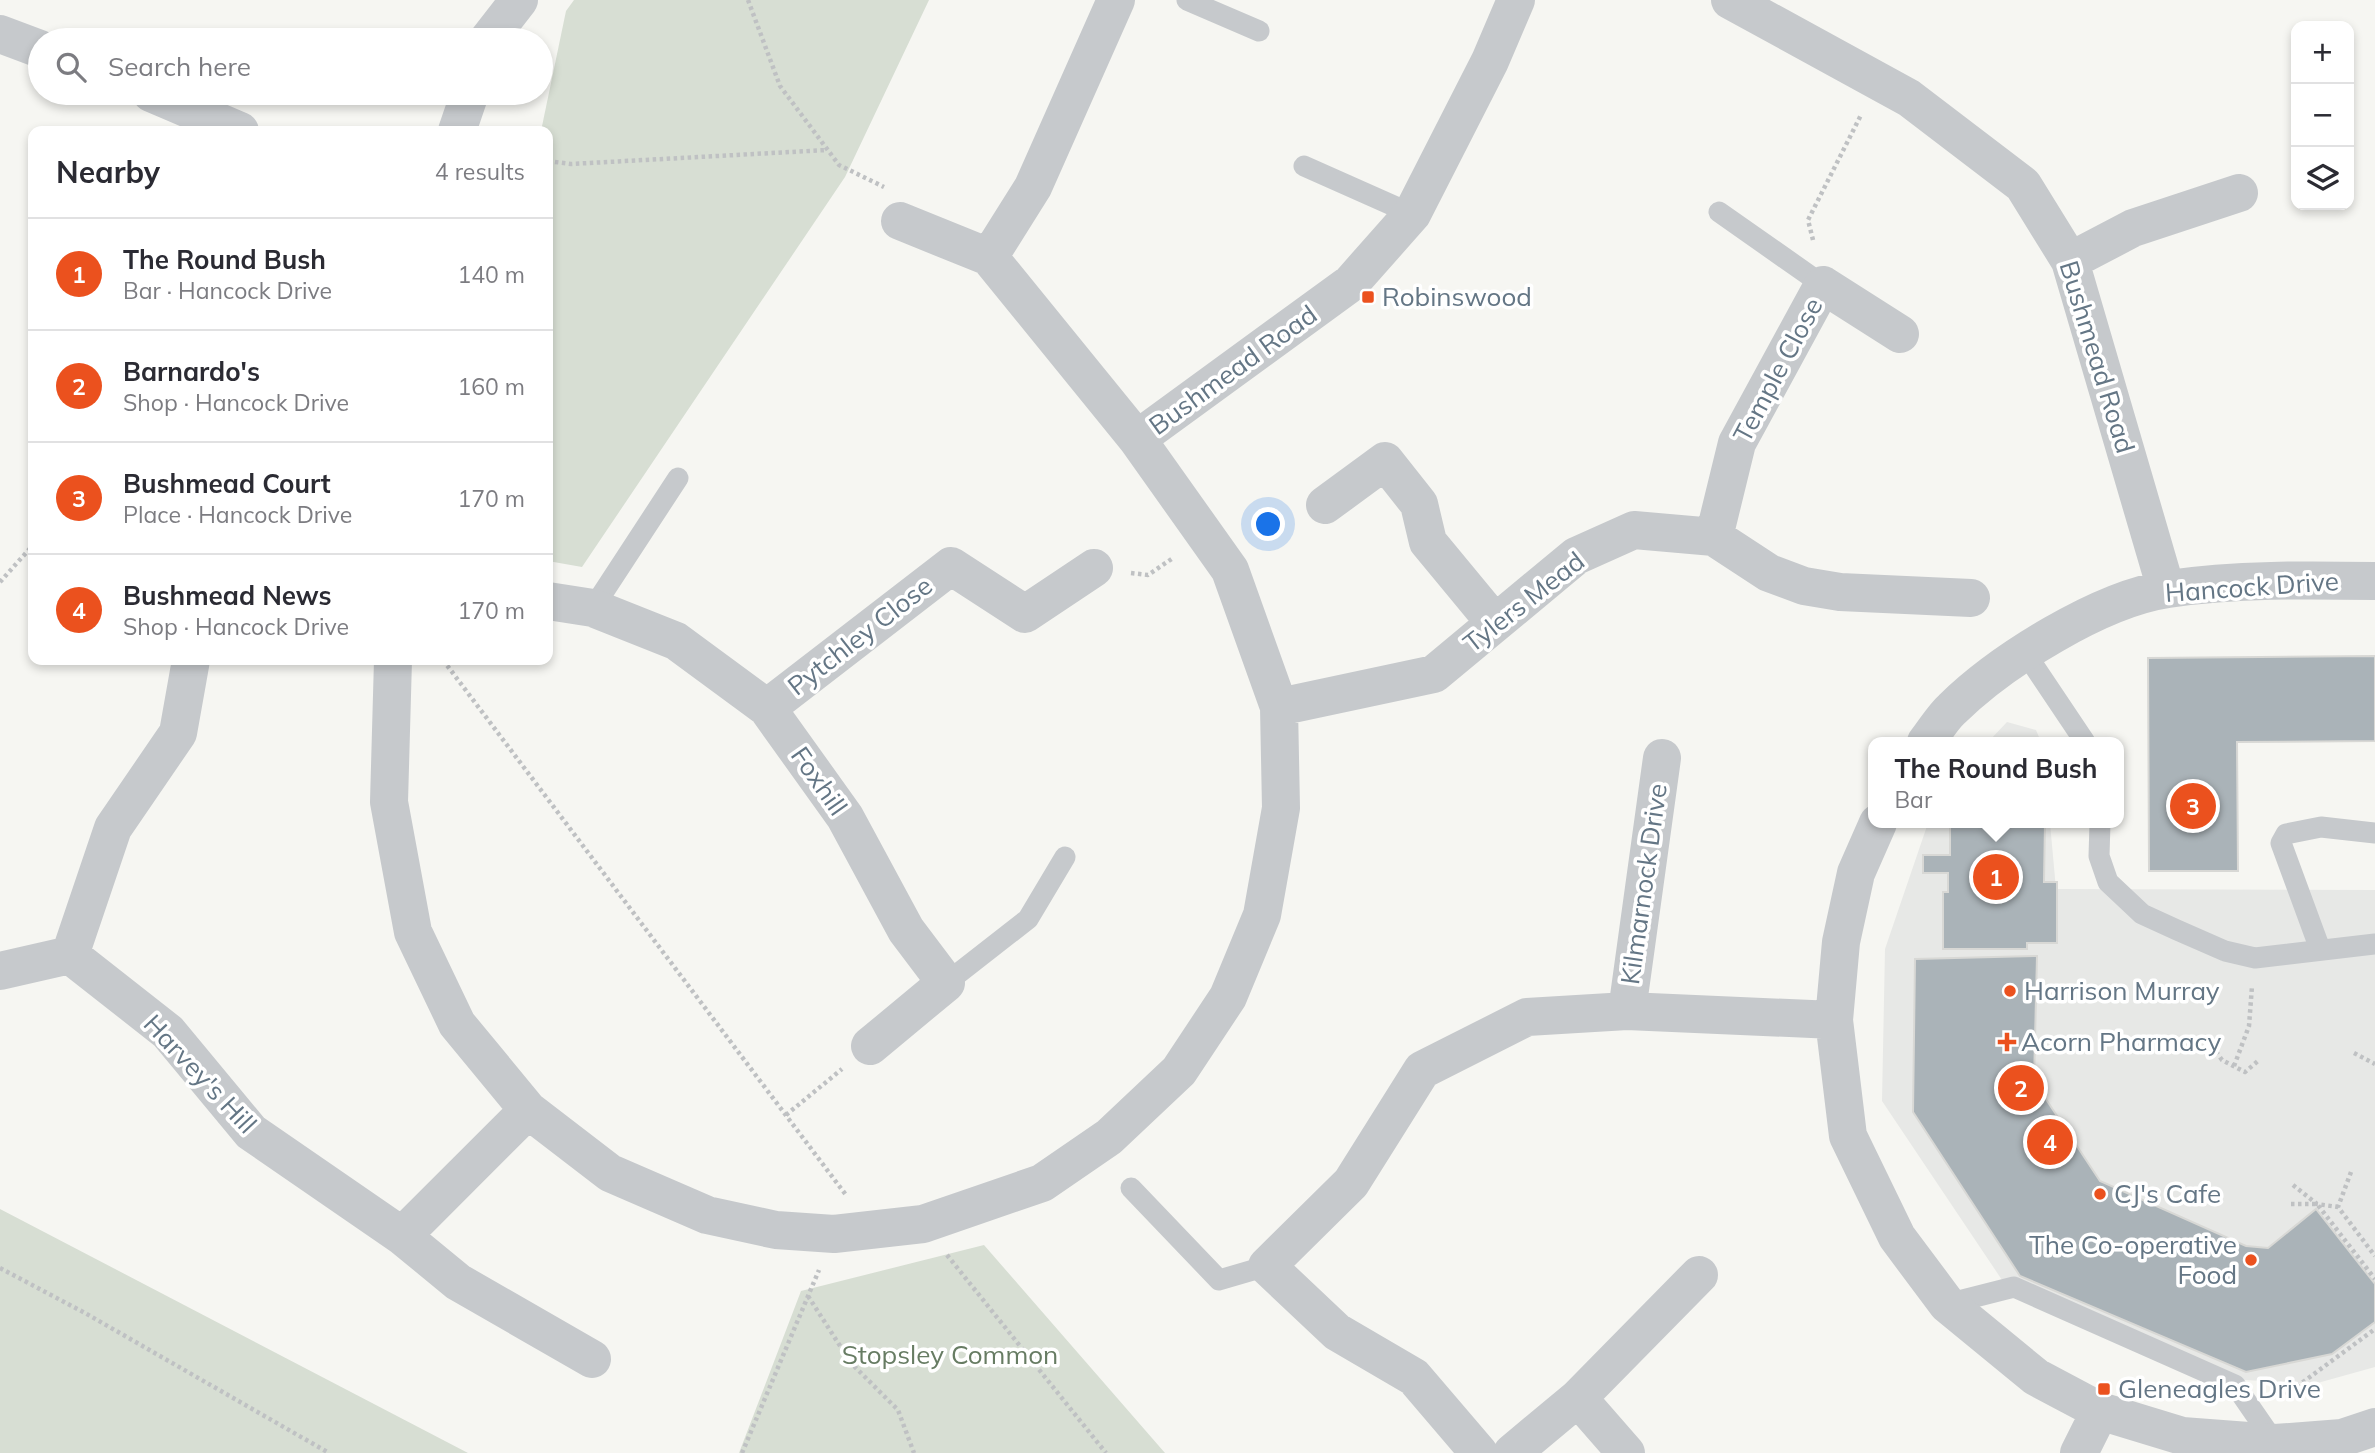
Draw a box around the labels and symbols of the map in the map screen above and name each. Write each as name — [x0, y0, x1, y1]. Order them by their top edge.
street label: Bushmead Road — [2053, 257, 2142, 457]
place label: Robinswood — [1382, 280, 1532, 313]
marker: Robinswood — [1360, 289, 1376, 305]
street label: Temple Close — [1726, 292, 1830, 448]
street label: Bushmead Road — [1142, 298, 1323, 442]
your location — [1251, 507, 1285, 541]
street label: Tylers Mead — [1456, 544, 1591, 659]
street label: Hancock Drive — [2164, 564, 2340, 609]
street label: Pytchley Close — [781, 569, 939, 702]
street label: Foxhill — [784, 740, 855, 821]
pin: 3 — [2170, 780, 2216, 832]
street label: Kilmarnock Drive — [1613, 781, 1674, 987]
pin: 1 — [1973, 851, 2019, 903]
place label: Harrison Murray — [2024, 974, 2220, 1007]
marker: Harrison Murray — [2002, 983, 2018, 999]
street label: Harvey's Hill — [137, 1007, 264, 1140]
place label: Acorn Pharmacy — [2021, 1025, 2221, 1058]
marker: Acorn Pharmacy — [1999, 1034, 2015, 1050]
pin: 2 — [1998, 1062, 2044, 1114]
pin: 4 — [2027, 1116, 2073, 1168]
place label: CJ's Cafe — [2114, 1177, 2221, 1210]
marker: CJ's Cafe — [2092, 1186, 2108, 1202]
place label: The Co-operative Food — [2029, 1228, 2237, 1291]
marker: The Co-operative Food — [2243, 1252, 2259, 1268]
park label: Stopsley Common — [842, 1338, 1058, 1371]
place label: Gleneagles Drive — [2118, 1372, 2321, 1405]
marker: Gleneagles Drive — [2096, 1381, 2112, 1397]

